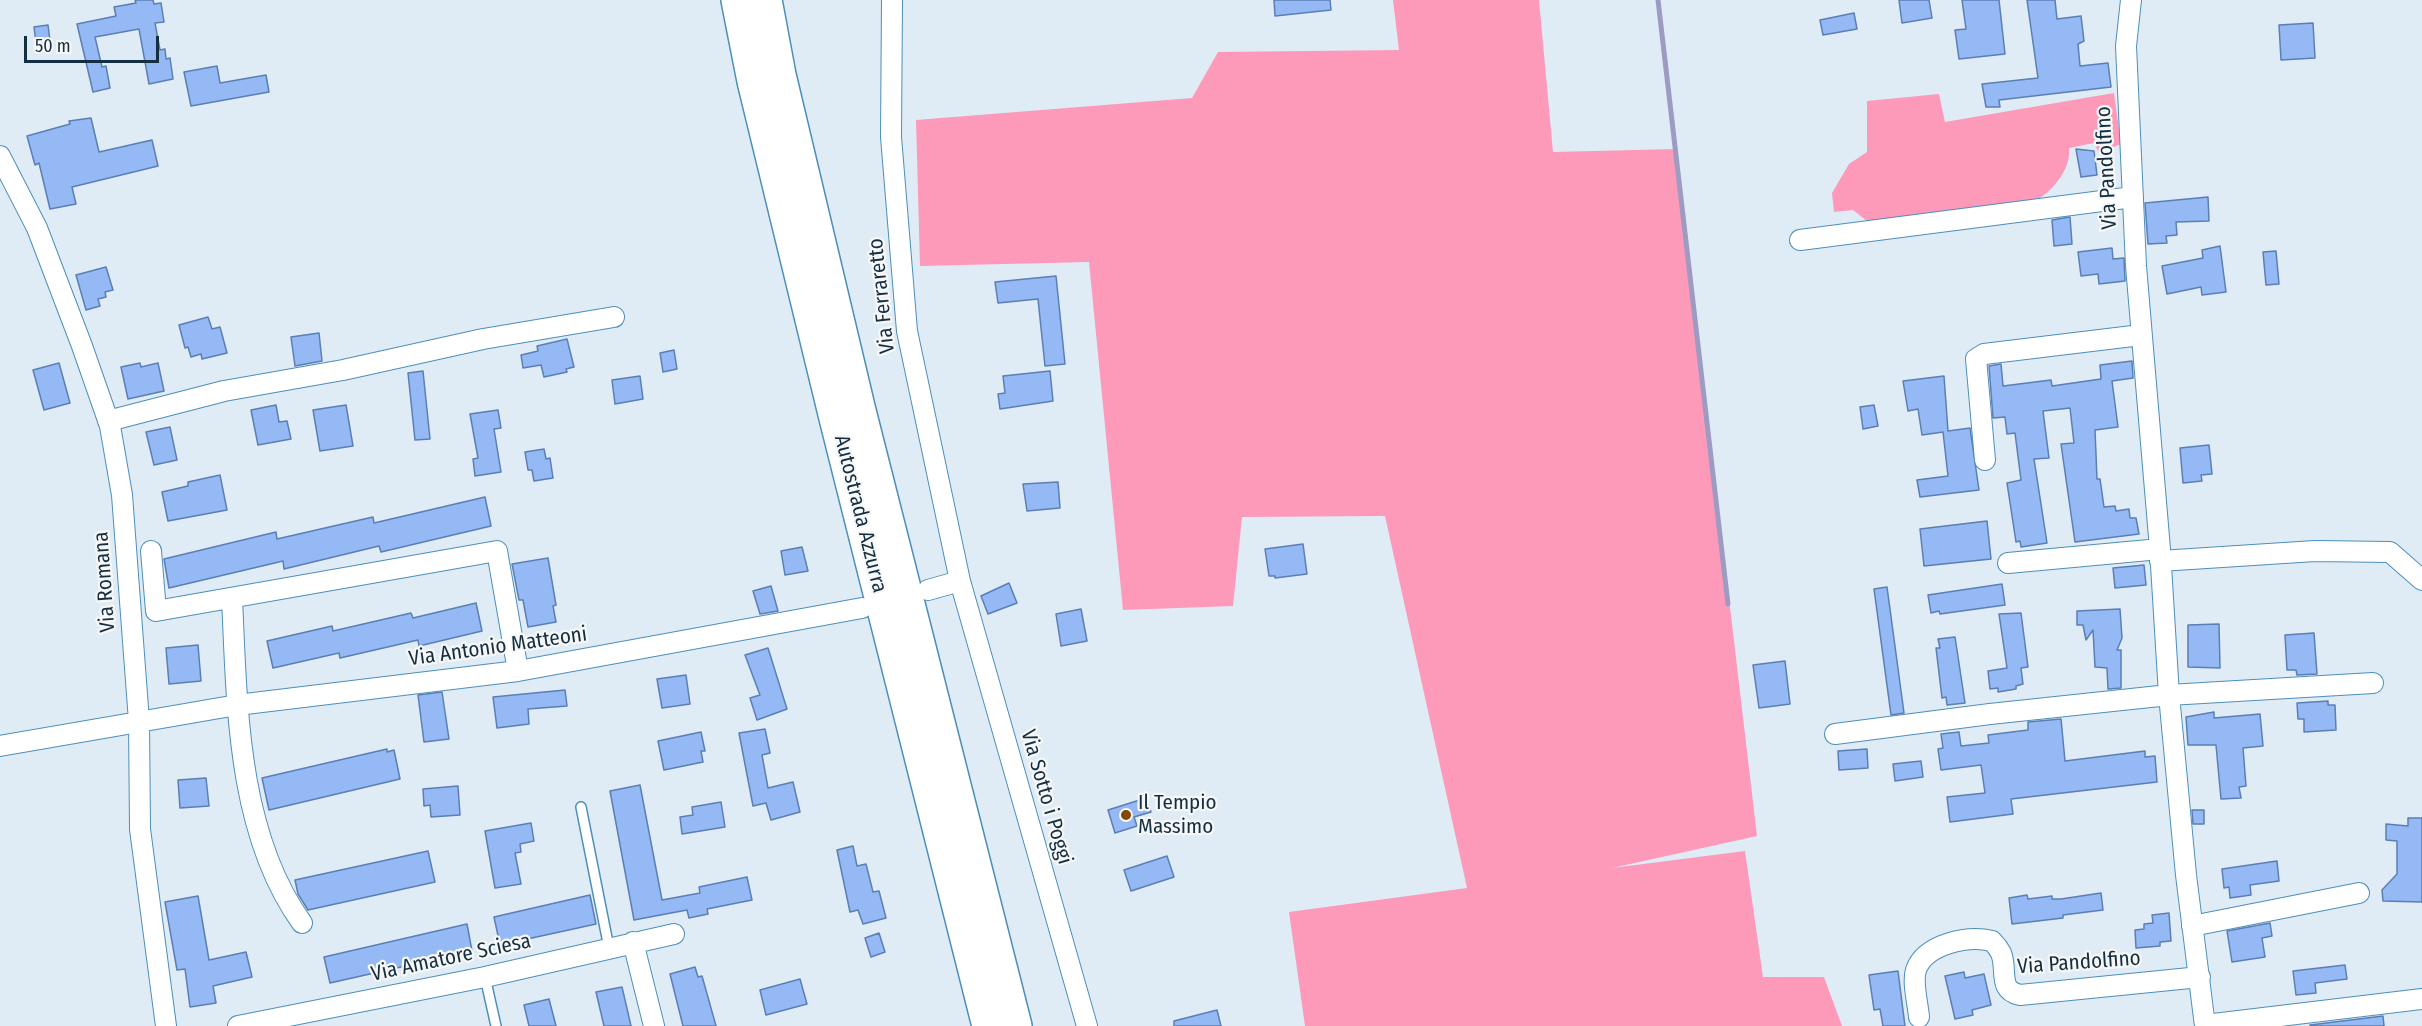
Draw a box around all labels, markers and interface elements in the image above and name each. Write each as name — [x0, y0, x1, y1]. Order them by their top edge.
scale bar — [27, 24, 162, 62]
text: 50 m — [35, 35, 71, 57]
street label: Via Pandolfino — [2091, 106, 2123, 230]
street label: Via Ferraretto — [863, 237, 901, 355]
street label: Autostrada Azzurra — [828, 433, 892, 595]
street label: Via Romana — [89, 531, 121, 633]
street label: Via Antonio Matteoni — [407, 622, 589, 672]
street label: Via Sotto i Poggi — [1015, 727, 1077, 867]
place label: Il Tempio Massimo — [1138, 790, 1217, 840]
marker: Il Tempio Massimo — [1119, 808, 1133, 822]
street label: Via Amatore Sciesa — [369, 929, 533, 987]
street label: Via Pandolfino — [2017, 946, 2141, 980]

